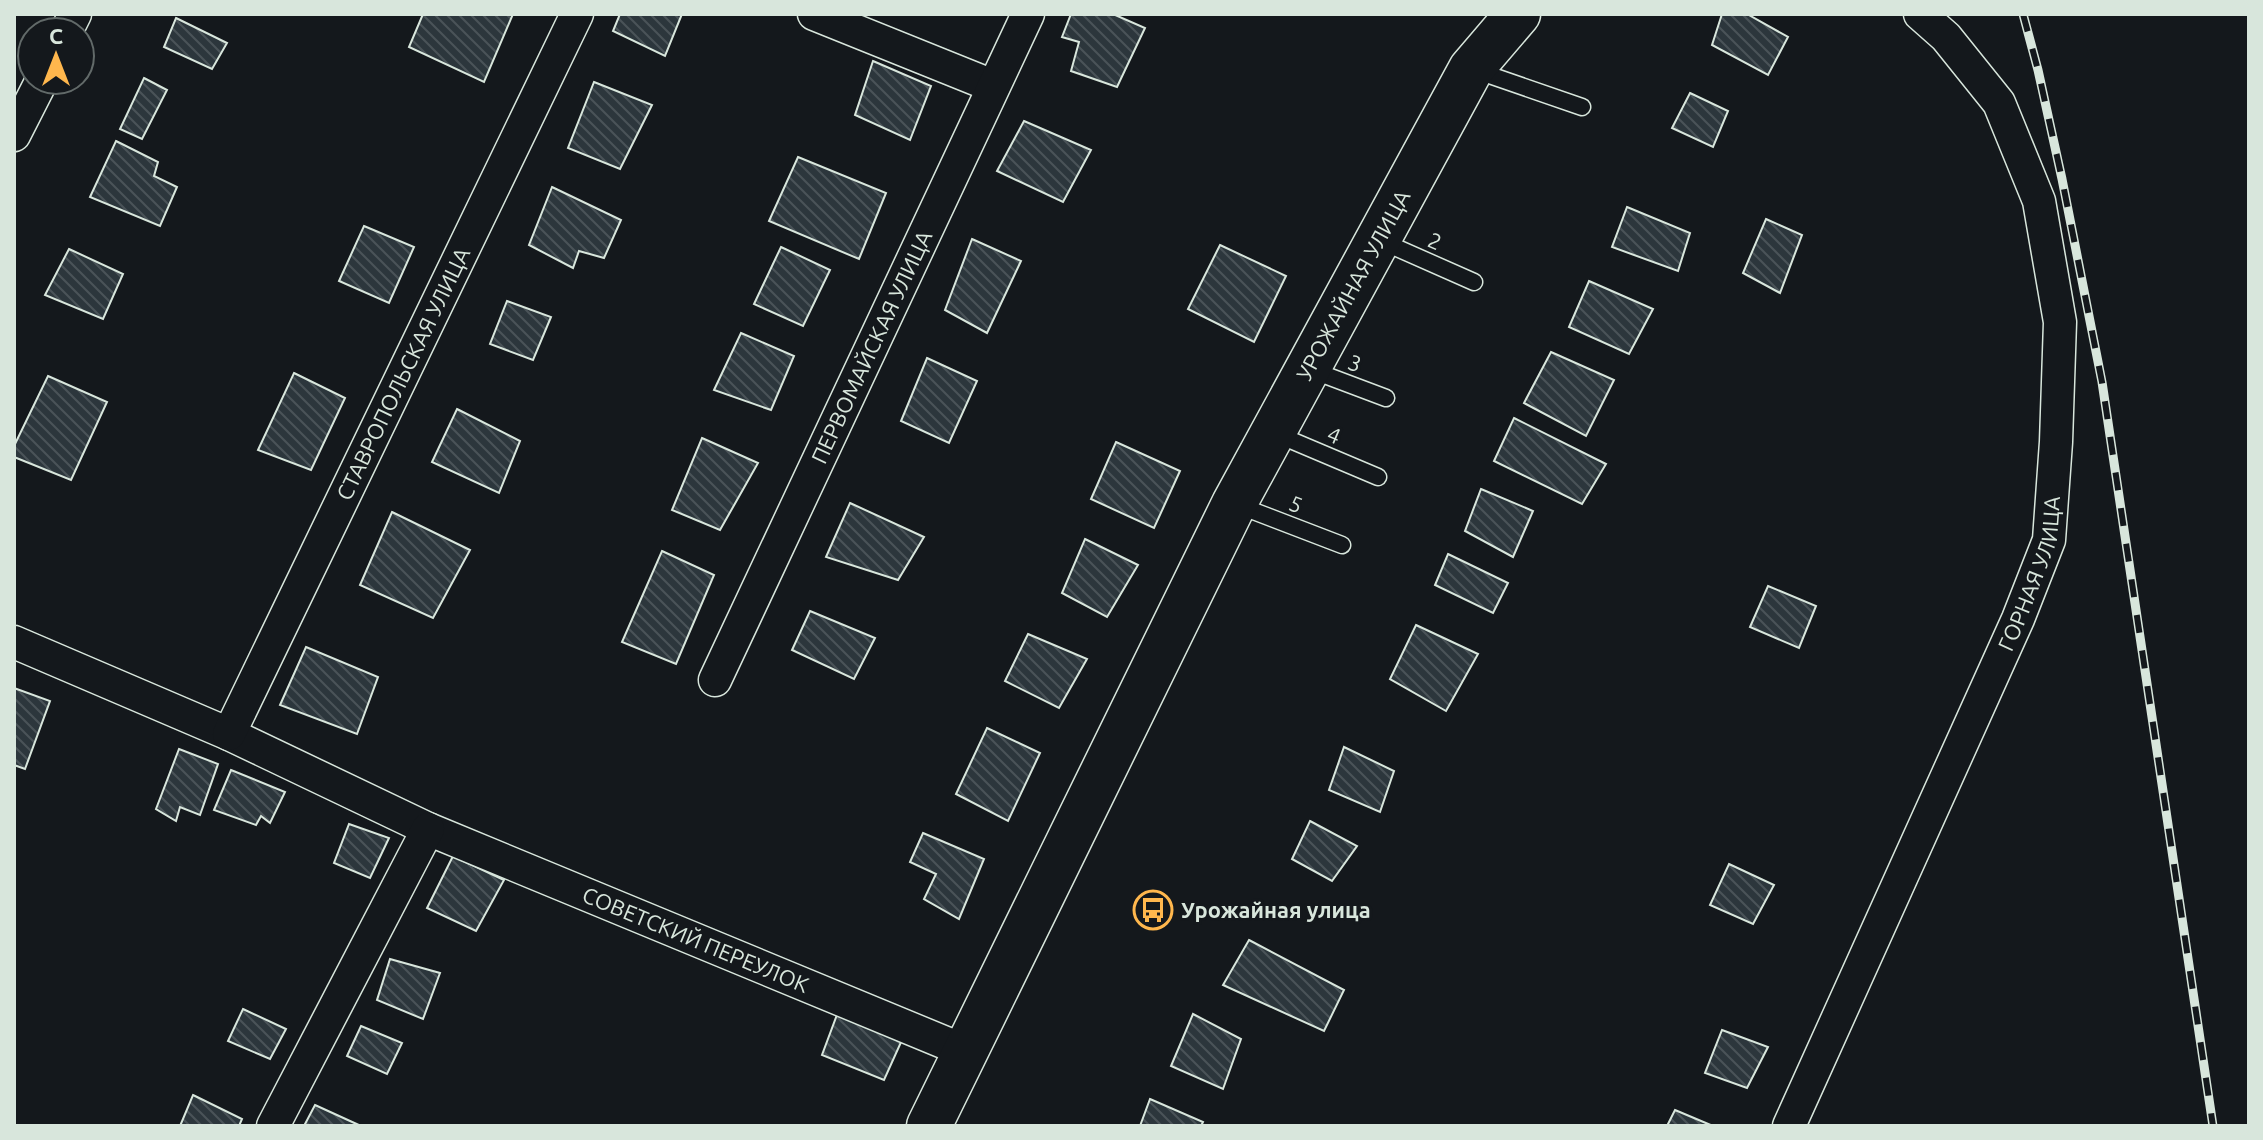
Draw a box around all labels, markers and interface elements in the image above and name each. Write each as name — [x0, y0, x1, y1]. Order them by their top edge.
north arrow — [16, 16, 96, 96]
text: С — [49, 23, 63, 48]
street label: УРОЖАЙНАЯ УЛИЦА — [1291, 185, 1415, 384]
street label: ПЕРВОМАЙСКАЯ УЛИЦА — [806, 226, 937, 467]
street label: 2 — [1424, 227, 1446, 254]
street label: СТАВРОПОЛЬСКАЯ УЛИЦА — [331, 243, 475, 504]
street label: 3 — [1345, 349, 1365, 376]
street label: 4 — [1324, 421, 1345, 448]
street label: 5 — [1286, 490, 1306, 517]
street label: ГОРНАЯ УЛИЦА — [1992, 495, 2064, 654]
street label: СОВЕТСКИЙ ПЕРЕУЛОК — [579, 881, 813, 997]
bus stop icon: Урожайная улица — [1132, 889, 1174, 931]
place label: Урожайная улица — [1181, 897, 1371, 922]

